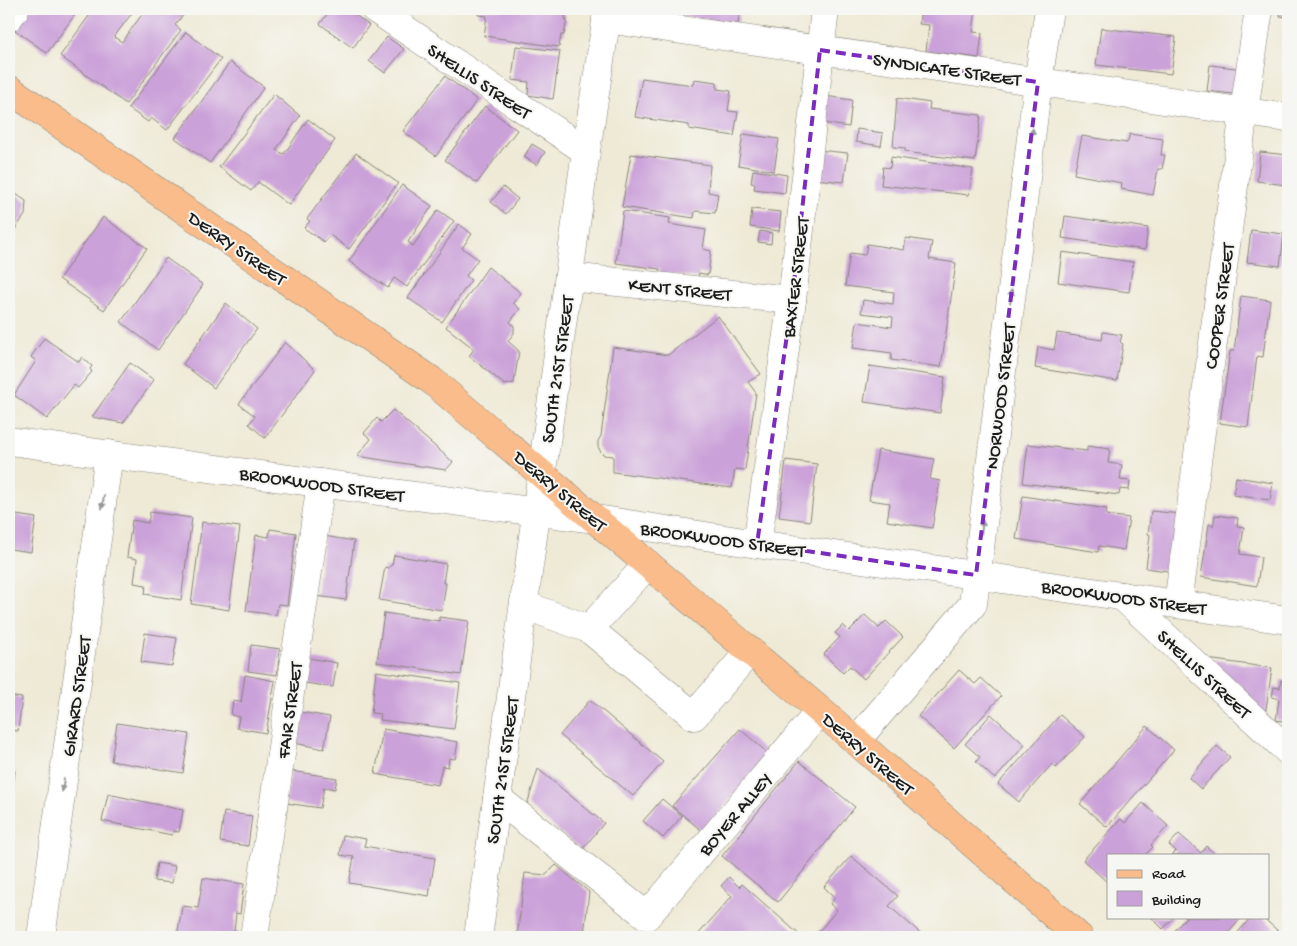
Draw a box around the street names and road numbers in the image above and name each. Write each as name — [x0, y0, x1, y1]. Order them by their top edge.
street label: SHELLIS STREET — [422, 40, 535, 126]
street label: SYNDICATE STREET — [871, 50, 1023, 93]
street label: DERRY STREET — [181, 206, 290, 293]
street label: BAXTER STREET — [779, 215, 816, 340]
street label: COOPER STREET — [1201, 241, 1242, 371]
street label: KENT STREET — [627, 275, 733, 308]
street label: SOUTH 21ST STREET — [538, 294, 581, 445]
street label: NORWOOD STREET — [982, 322, 1023, 471]
street label: DERRY STREET — [506, 446, 611, 539]
street label: BROOKWOOD STREET — [237, 463, 406, 509]
street label: BROOKWOOD STREET — [638, 518, 807, 564]
street label: BROOKWOOD STREET — [1039, 576, 1208, 622]
street label: SHELLIS STREET — [1151, 626, 1255, 725]
street label: GIRARD STREET — [59, 634, 98, 758]
street label: FAIR STREET — [273, 660, 310, 761]
street label: SOUTH 21ST STREET — [483, 695, 526, 846]
street label: DERRY STREET — [814, 708, 918, 802]
street label: BOYER ALLEY — [694, 769, 778, 862]

